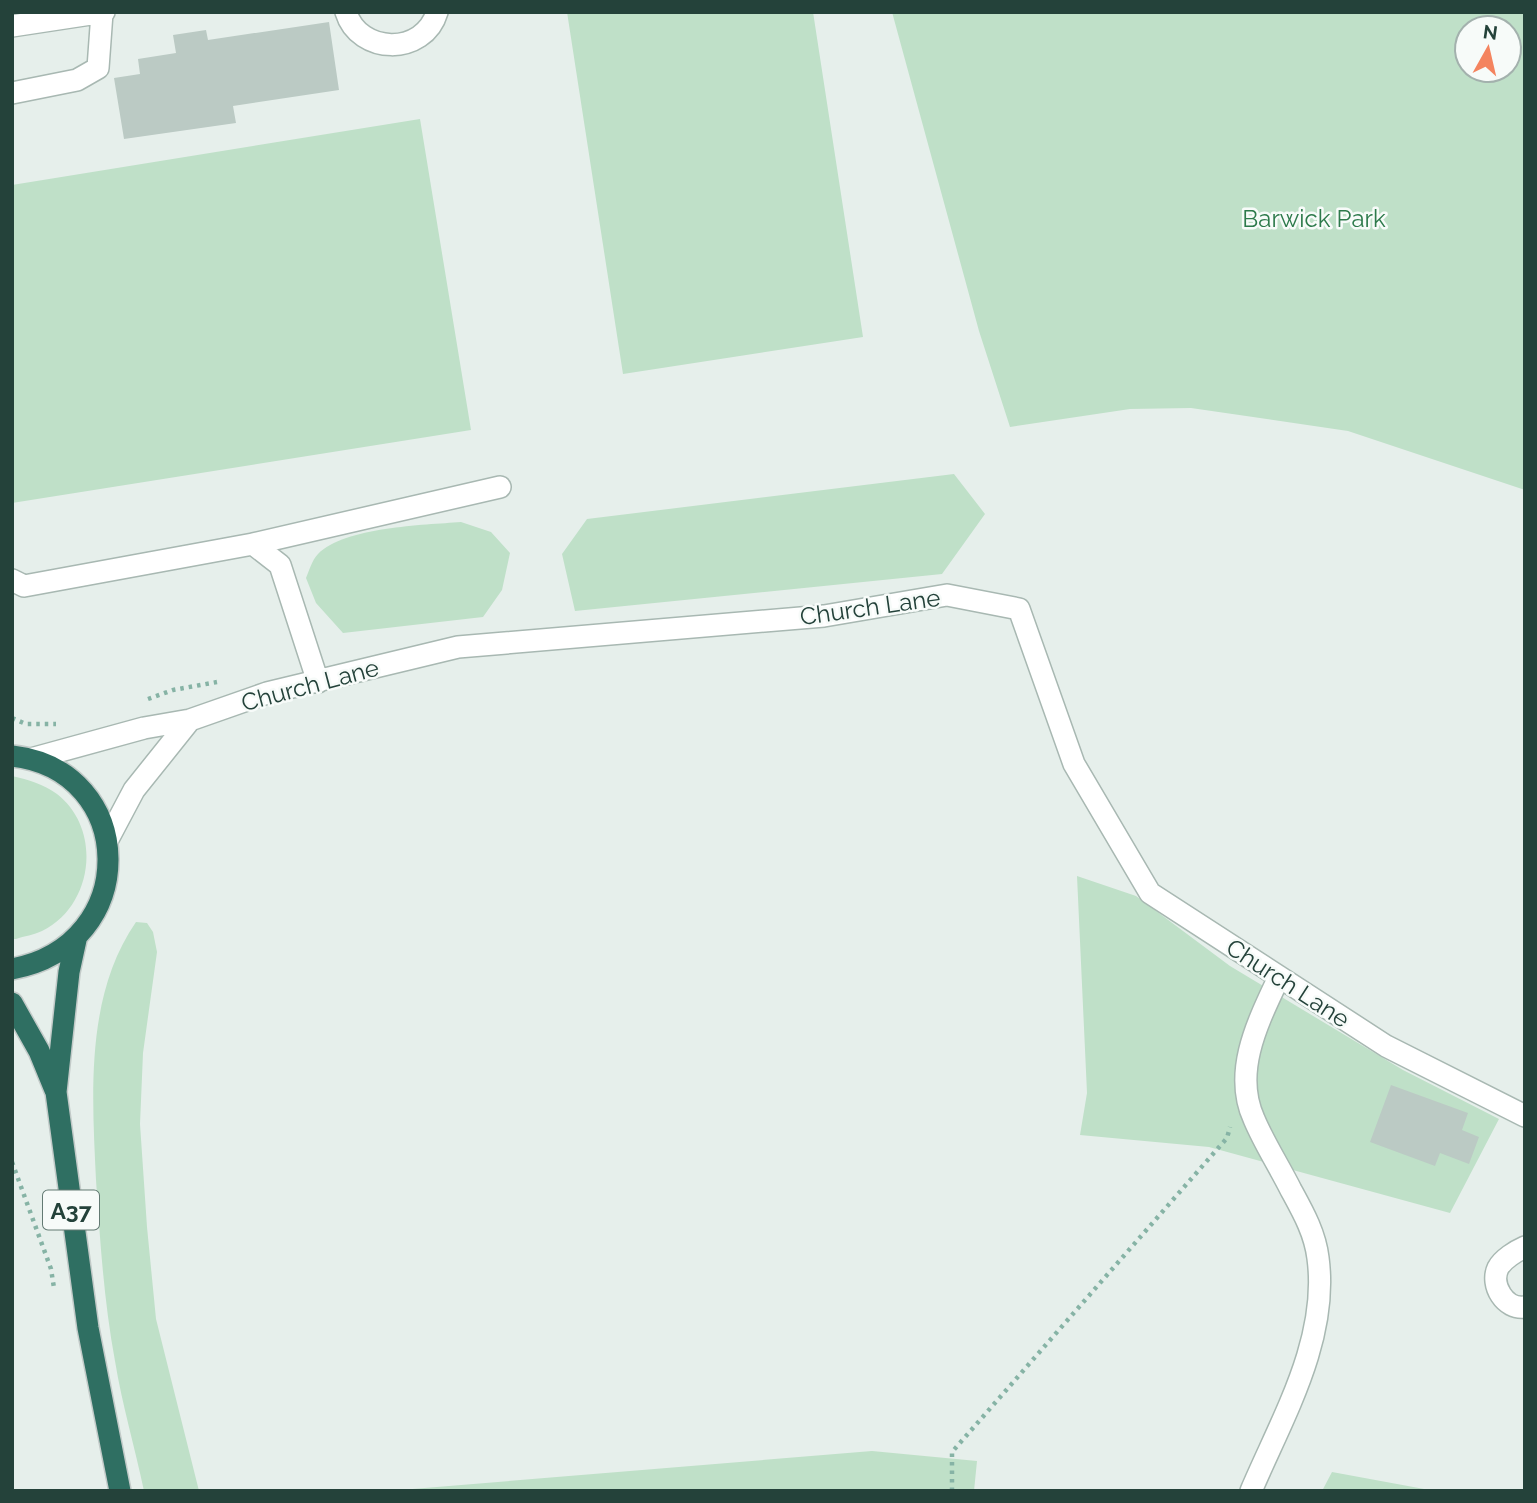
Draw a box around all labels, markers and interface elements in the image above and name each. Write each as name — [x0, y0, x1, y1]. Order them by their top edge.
north arrow — [1453, 14, 1523, 84]
text: N — [1482, 20, 1499, 44]
park label: Barwick Park — [1242, 204, 1386, 233]
street label: Church Lane — [798, 583, 942, 631]
street label: Church Lane — [238, 653, 382, 717]
street label: Church Lane — [1221, 932, 1355, 1034]
road number: A37 — [43, 1190, 99, 1230]

